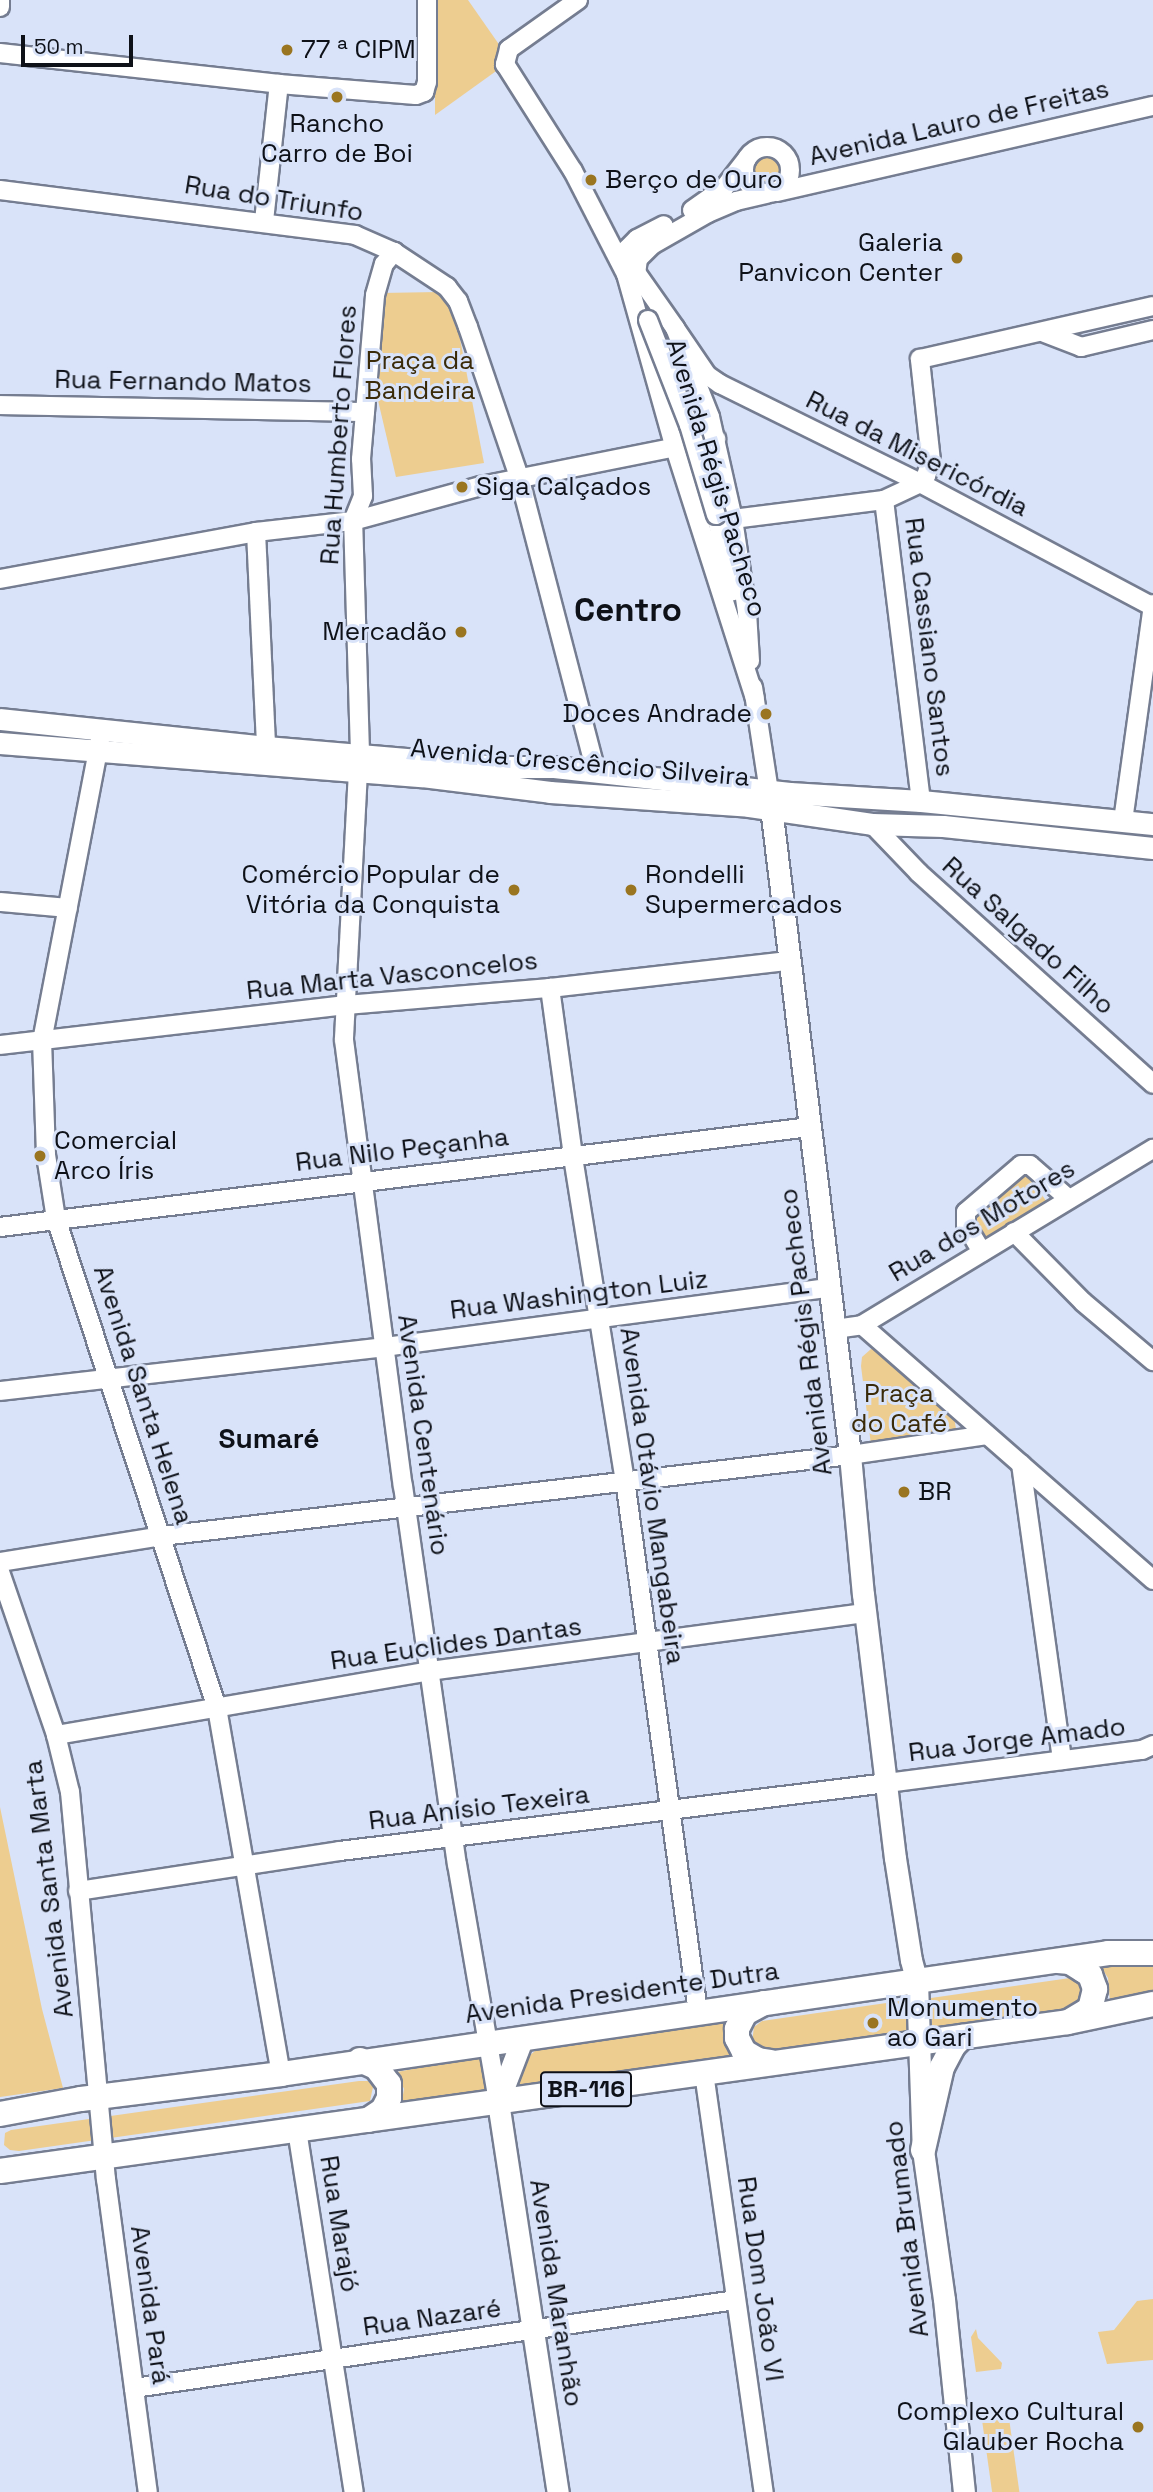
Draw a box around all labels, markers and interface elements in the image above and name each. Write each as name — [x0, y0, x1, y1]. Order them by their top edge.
scale bar — [24, 21, 136, 65]
text: 50 m — [34, 33, 84, 60]
place label: 77 ª CIPM — [301, 34, 416, 66]
marker: 77 ª CIPM — [279, 42, 295, 58]
street label: Avenida Lauro de Freitas — [806, 73, 1112, 173]
marker: Rancho Carro de Boi — [329, 89, 345, 105]
place label: Rancho Carro de Boi — [261, 108, 413, 170]
place label: Berço de Ouro — [605, 164, 783, 196]
street label: Rua do Triunfo — [182, 169, 366, 229]
marker: Berço de Ouro — [583, 172, 599, 188]
place label: Galeria Panvicon Center — [738, 227, 943, 288]
marker: Galeria Panvicon Center — [949, 250, 965, 266]
street label: Rua Humberto Flores — [314, 304, 364, 566]
street label: Avenida Régis Pacheco — [659, 335, 773, 621]
park label: Praça da Bandeira — [365, 345, 475, 406]
street label: Rua Fernando Matos — [54, 364, 312, 400]
street label: Rua da Misericórdia — [801, 384, 1033, 524]
place label: Siga Calçados — [476, 471, 651, 503]
marker: Siga Calçados — [454, 479, 470, 495]
street label: Rua Cassiano Santos — [898, 516, 960, 778]
district label: Centro — [574, 591, 682, 631]
place label: Mercadão — [322, 616, 447, 648]
marker: Mercadão — [453, 624, 469, 640]
place label: Doces Andrade — [562, 698, 752, 730]
marker: Doces Andrade — [758, 706, 774, 722]
street label: Avenida Crescêncio Silveira — [409, 733, 751, 793]
street label: Rua Salgado Filho — [936, 851, 1120, 1021]
place label: Comércio Popular de Vitória da Conquista — [242, 859, 500, 920]
place label: Rondelli Supermercados — [645, 859, 843, 920]
marker: Comércio Popular de Vitória da Conquista — [506, 882, 522, 898]
marker: Rondelli Supermercados — [623, 882, 639, 898]
street label: Rua Marta Vasconcelos — [245, 945, 539, 1007]
street label: Rua Nilo Peçanha — [294, 1121, 510, 1179]
place label: Comercial Arco Íris — [54, 1125, 177, 1186]
marker: Comercial Arco Íris — [32, 1148, 48, 1164]
street label: Rua dos Motores — [883, 1153, 1081, 1289]
street label: Avenida Régis Pacheco — [773, 1187, 839, 1477]
street label: Avenida Santa Helena — [86, 1262, 200, 1528]
street label: Rua Washington Luiz — [448, 1264, 710, 1326]
street label: Avenida Centenário — [391, 1312, 455, 1558]
street label: Avenida Otávio Mangabeira — [613, 1325, 691, 1667]
park label: Praça do Café — [851, 1378, 947, 1440]
district label: Sumaré — [218, 1421, 320, 1455]
place label: BR — [918, 1476, 952, 1508]
marker: BR — [896, 1484, 912, 1500]
street label: Rua Euclides Dantas — [328, 1611, 584, 1677]
street label: Rua Jorge Amado — [906, 1711, 1128, 1769]
street label: Avenida Santa Marta — [18, 1758, 80, 2020]
street label: Rua Anísio Texeira — [366, 1779, 592, 1837]
street label: Avenida Presidente Dutra — [463, 1956, 781, 2030]
place label: Monumento ao Gari — [887, 1992, 1038, 2054]
marker: Monumento ao Gari — [865, 2015, 881, 2031]
road number: BR-116 — [539, 2068, 633, 2110]
street label: Avenida Brumado — [878, 2119, 936, 2339]
street label: Rua Marajó — [313, 2153, 365, 2295]
street label: Rua Dom João VI — [730, 2174, 790, 2384]
street label: Avenida Maranhão — [523, 2177, 589, 2409]
street label: Avenida Pará — [123, 2224, 177, 2386]
street label: Rua Nazaré — [361, 2293, 503, 2343]
place label: Complexo Cultural Glauber Rocha — [896, 2396, 1124, 2458]
marker: Complexo Cultural Glauber Rocha — [1130, 2419, 1146, 2435]

